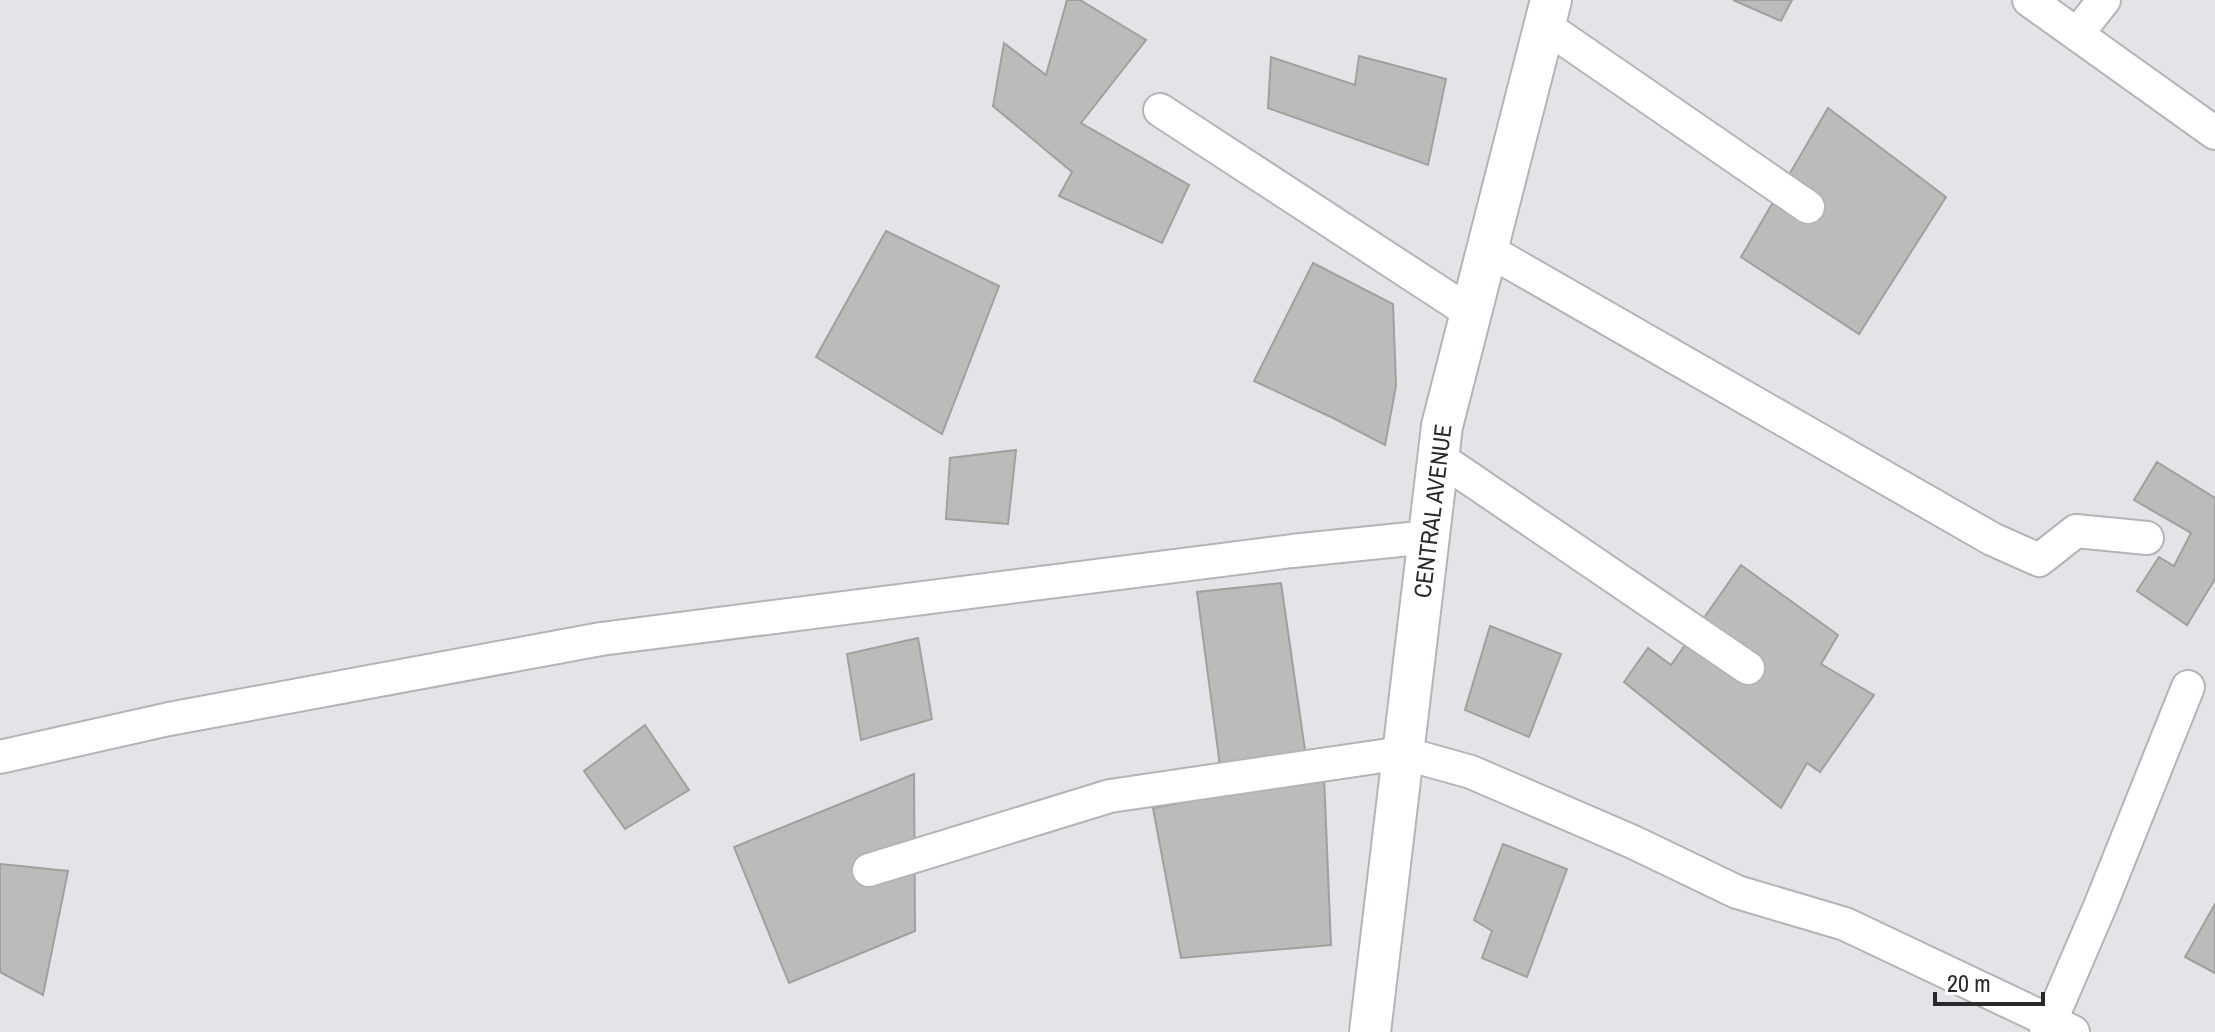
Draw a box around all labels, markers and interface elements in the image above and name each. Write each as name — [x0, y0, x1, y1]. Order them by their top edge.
street label: CENTRAL AVENUE — [1405, 422, 1459, 600]
scale bar — [1935, 956, 2043, 1006]
text: 20 m — [1947, 967, 1991, 999]

